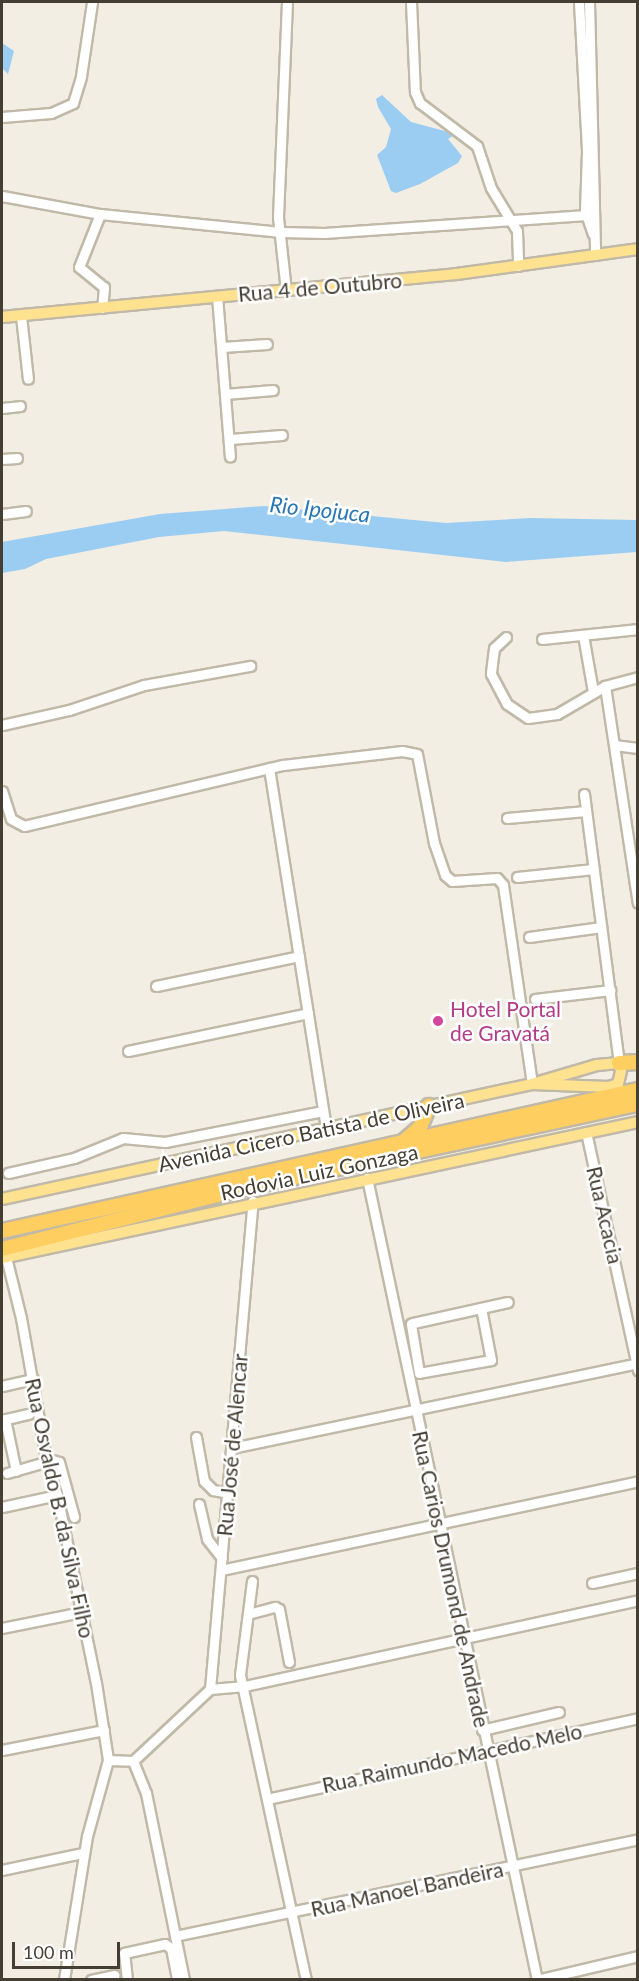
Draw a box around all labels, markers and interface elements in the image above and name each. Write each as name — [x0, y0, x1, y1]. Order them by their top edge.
street label: Rua 4 de Outubro — [237, 267, 403, 307]
water label: Rio Ipojuca — [268, 491, 372, 527]
place label: Hotel Portal de Gravatá — [450, 996, 561, 1046]
marker: Hotel Portal de Gravatá — [431, 1014, 445, 1028]
street label: Avenida Cicero Batista de Oliveira — [156, 1087, 466, 1177]
street label: Rodovia Luiz Gonzaga — [218, 1139, 420, 1205]
street label: Rua Acacia — [581, 1163, 629, 1267]
street label: Rua José de Alencar — [211, 1352, 253, 1538]
street label: Rua Osvaldo B. da Silva Filho — [20, 1376, 100, 1640]
street label: Rua Carios Drumond de Andrade — [407, 1428, 495, 1730]
street label: Rua Raimundo Macedo Melo — [320, 1718, 584, 1798]
street label: Rua Manoel Bandeira — [308, 1856, 506, 1922]
scale bar — [15, 1930, 123, 1968]
text: 100 m — [23, 1941, 74, 1963]

